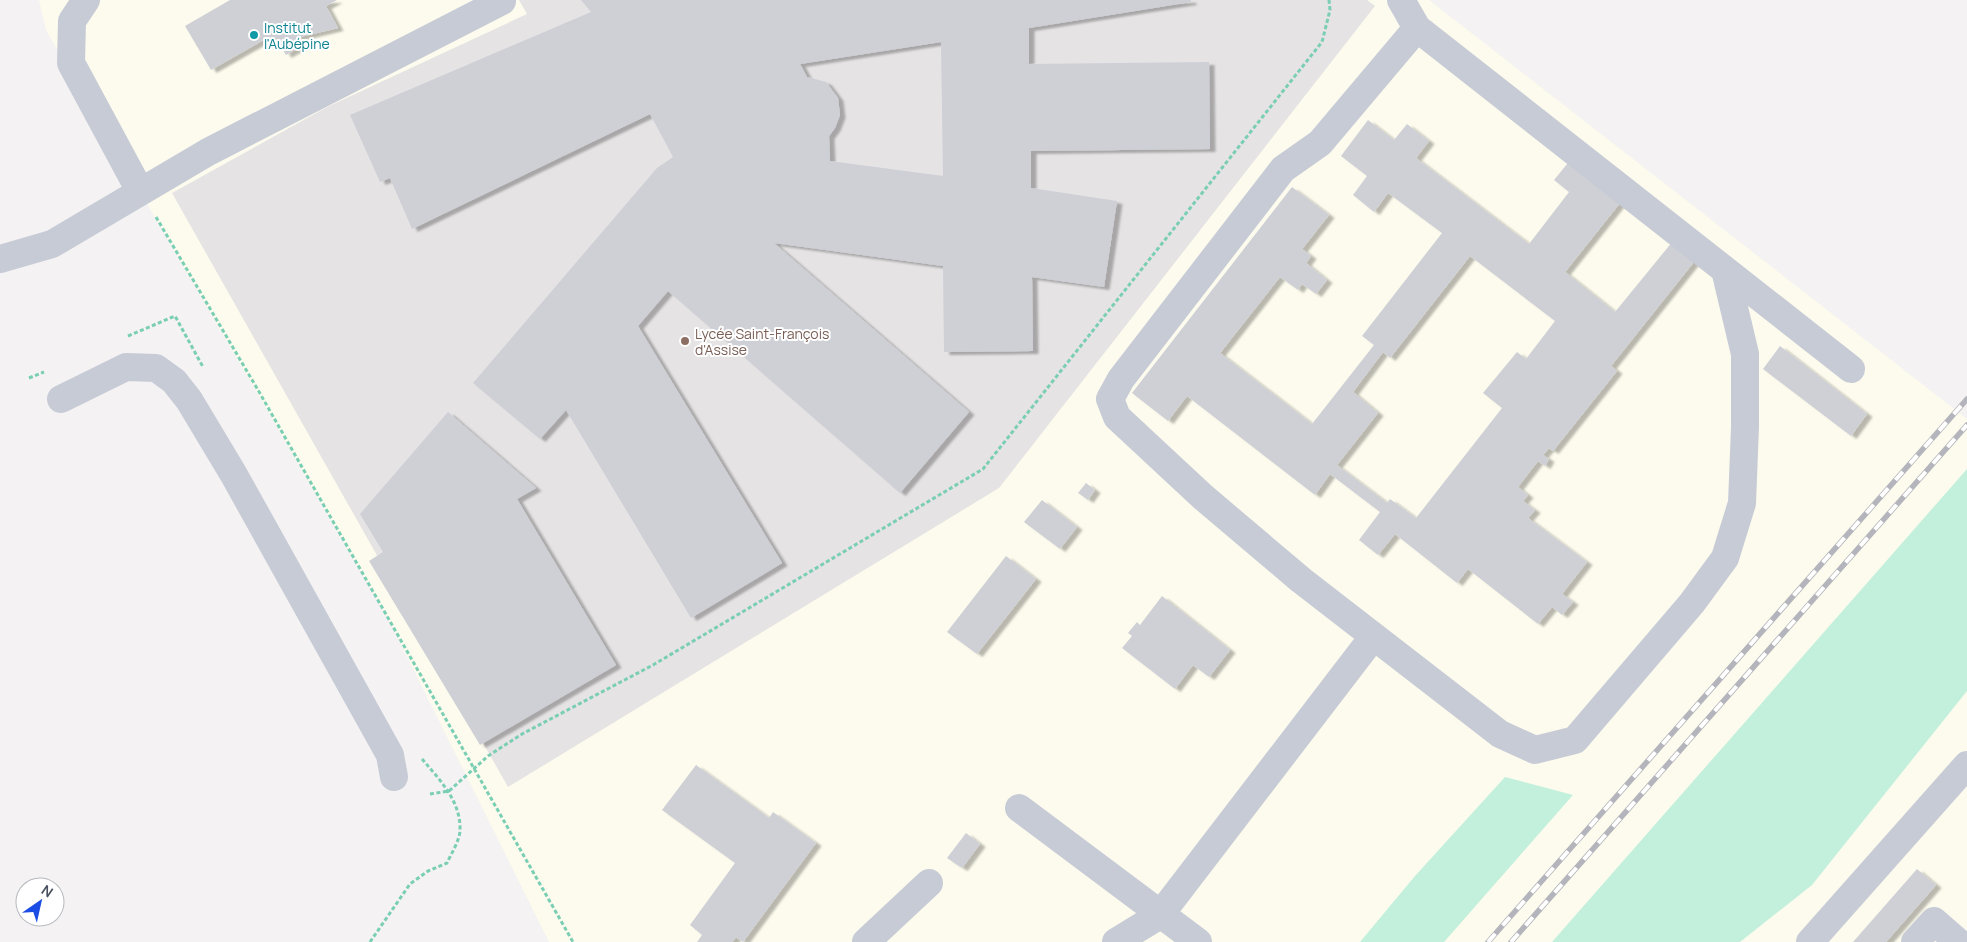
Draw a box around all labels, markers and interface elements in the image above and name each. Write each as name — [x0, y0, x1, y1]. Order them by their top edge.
place label: Institut l'Aubépine — [264, 18, 330, 53]
marker: Institut l'Aubépine — [248, 29, 260, 41]
place label: Lycée Saint-François d'Assise — [695, 324, 829, 359]
marker: Lycée Saint-François d'Assise — [679, 335, 691, 347]
north arrow — [15, 877, 65, 927]
text: N — [38, 880, 57, 901]

